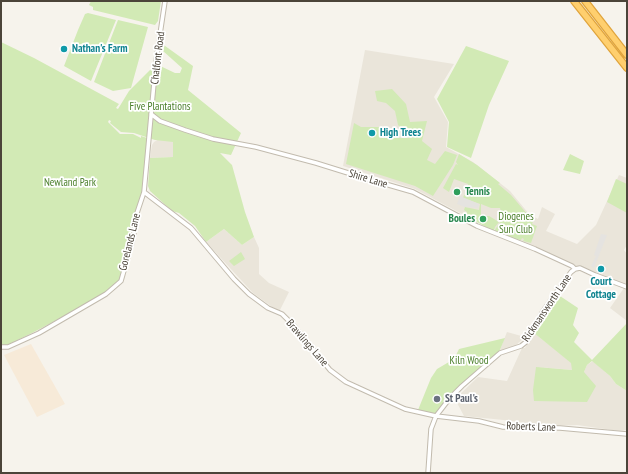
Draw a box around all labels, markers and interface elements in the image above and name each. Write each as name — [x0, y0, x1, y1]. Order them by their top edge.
street label: Chalfont Road — [148, 31, 168, 85]
place label: Nathan's Farm — [72, 42, 128, 56]
marker: Nathan's Farm — [59, 44, 69, 54]
park label: Five Plantations — [130, 100, 190, 114]
place label: High Trees — [380, 126, 421, 140]
marker: High Trees — [367, 128, 377, 138]
street label: Shire Lane — [347, 167, 389, 191]
park label: Newland Park — [44, 176, 96, 190]
place label: Tennis — [465, 185, 490, 199]
marker: Tennis — [452, 187, 462, 197]
park label: Diogenes Sun Club — [498, 210, 534, 236]
street label: Gorelands Lane — [117, 212, 143, 272]
place label: Boules — [449, 212, 475, 226]
marker: Boules — [478, 214, 488, 224]
marker: Court Cottage — [596, 264, 606, 274]
street label: Rickmansworth Lane — [520, 272, 574, 344]
place label: Court Cottage — [586, 275, 616, 301]
street label: Brawlings Lane — [283, 317, 331, 369]
park label: Kiln Wood — [450, 354, 488, 368]
place label: St Paul's — [445, 392, 478, 406]
marker: St Paul's — [432, 394, 442, 404]
street label: Roberts Lane — [506, 420, 556, 434]

